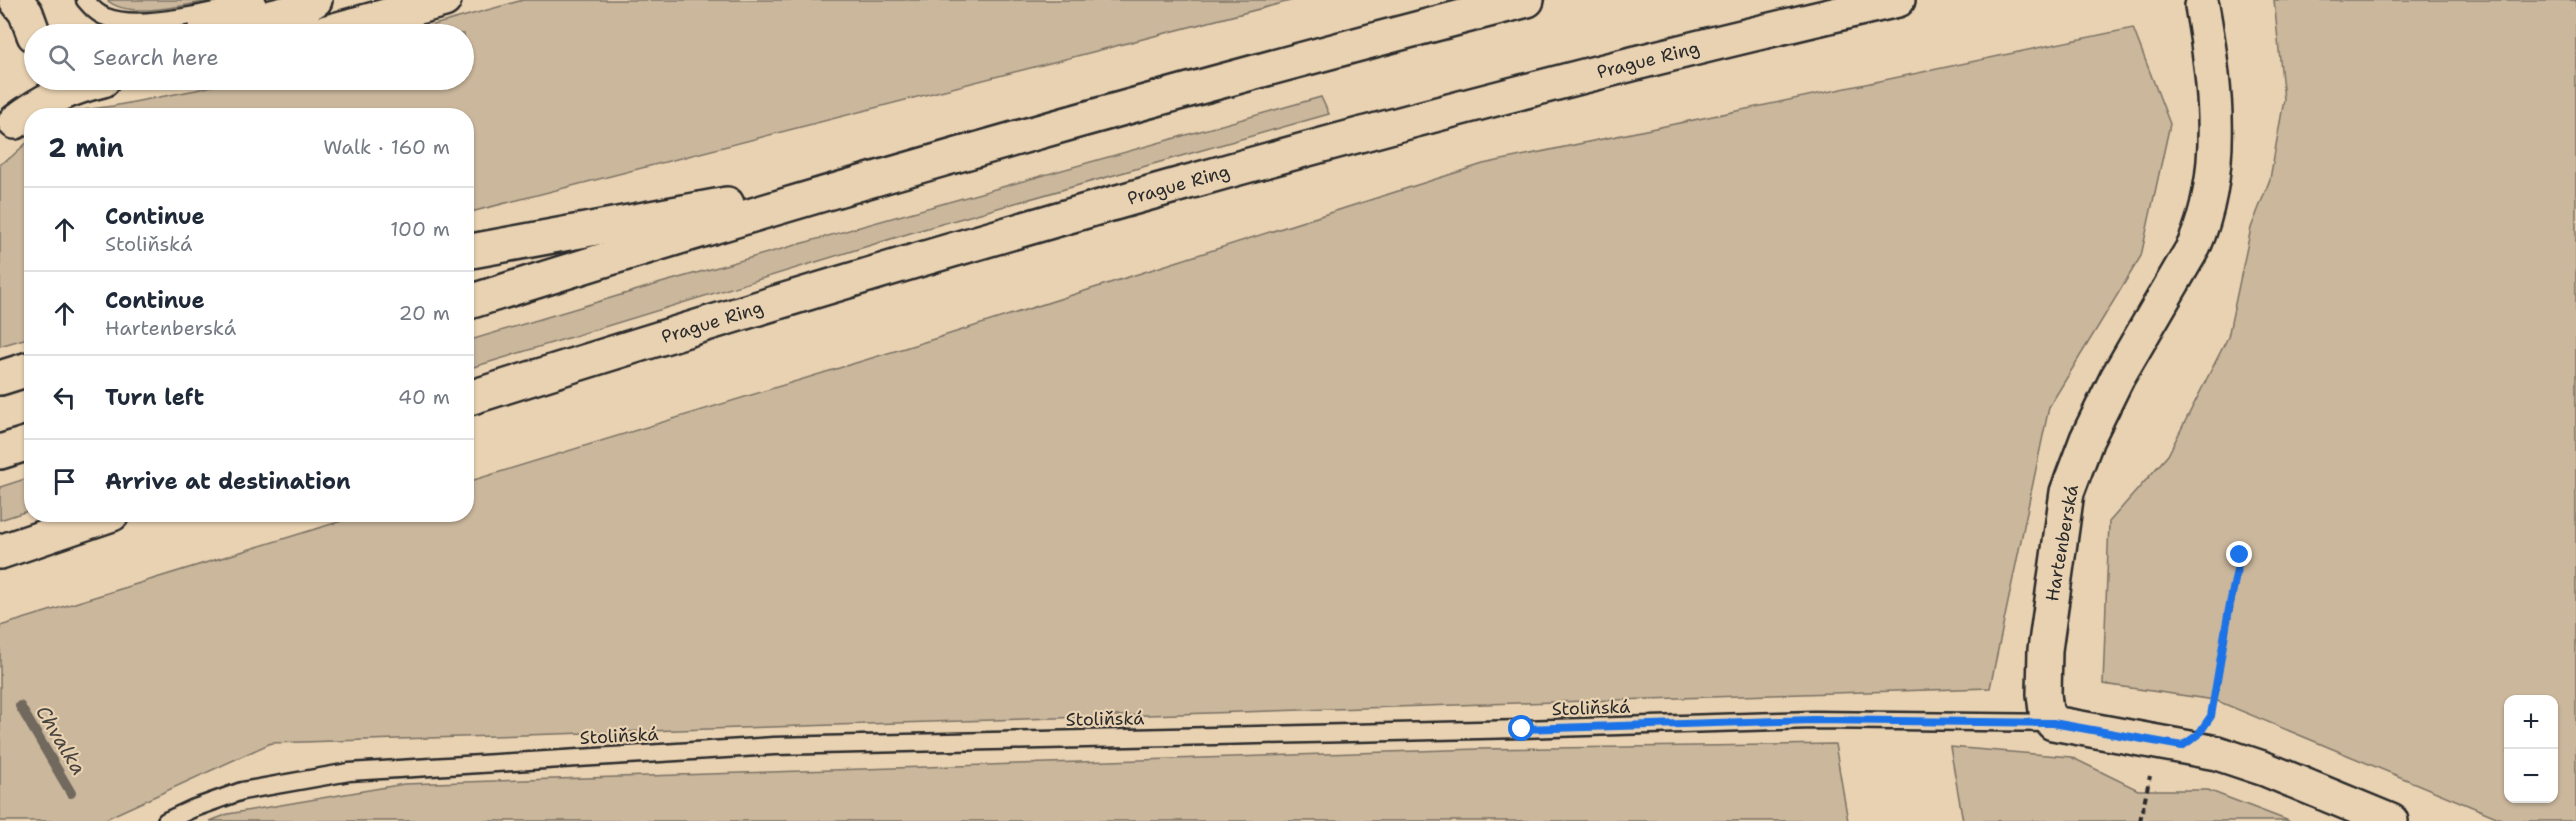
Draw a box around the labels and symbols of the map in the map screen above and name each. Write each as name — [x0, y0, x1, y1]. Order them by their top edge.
street label: Prague Ring — [1594, 36, 1702, 84]
street label: Prague Ring — [1125, 159, 1232, 211]
street label: Prague Ring — [659, 295, 766, 349]
street label: Hartenberská — [2040, 483, 2084, 603]
route end — [2226, 541, 2252, 567]
street label: Stoliňská — [1551, 695, 1631, 721]
water label: Chvalka — [30, 700, 92, 780]
street label: Stoliňská — [1065, 706, 1145, 732]
route start — [1508, 715, 1534, 741]
street label: Stoliňská — [579, 722, 659, 750]

